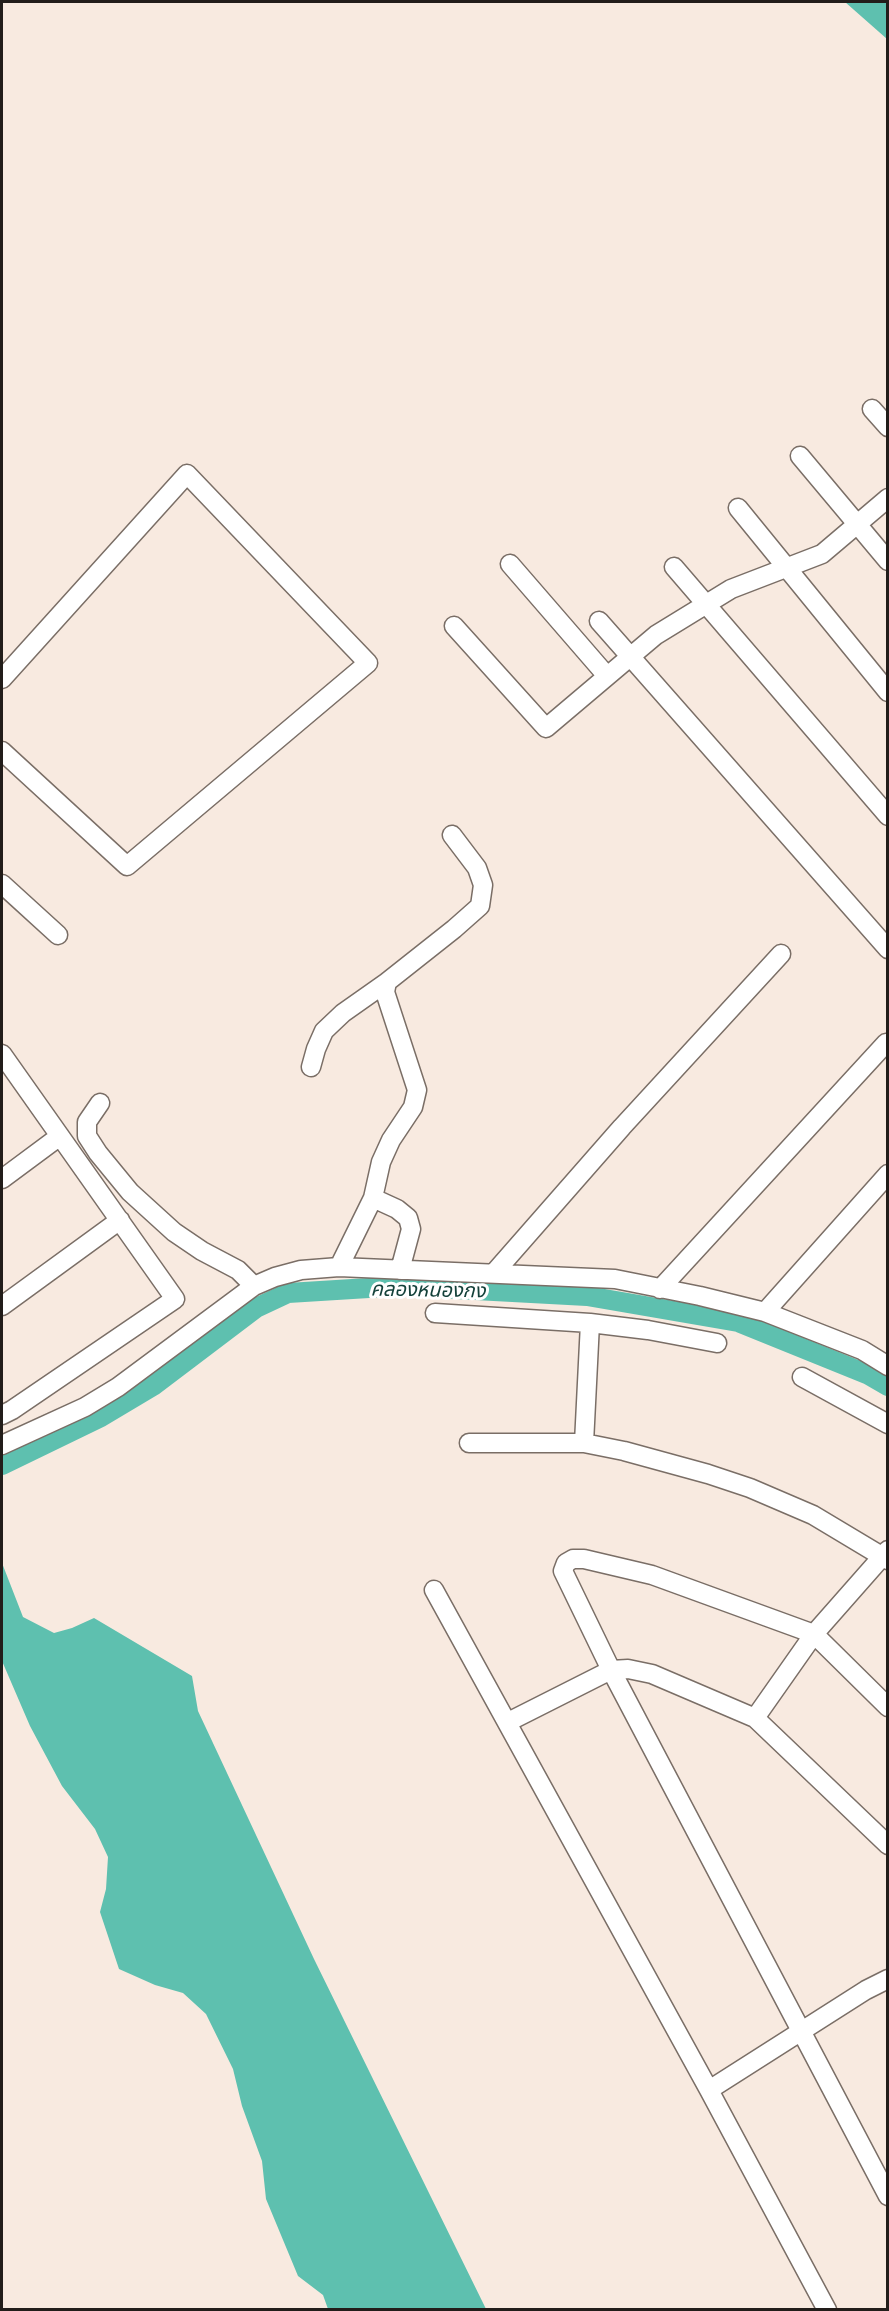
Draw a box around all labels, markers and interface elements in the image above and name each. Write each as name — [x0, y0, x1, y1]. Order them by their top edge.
water label: คลองหนองกง — [370, 1277, 486, 1303]

